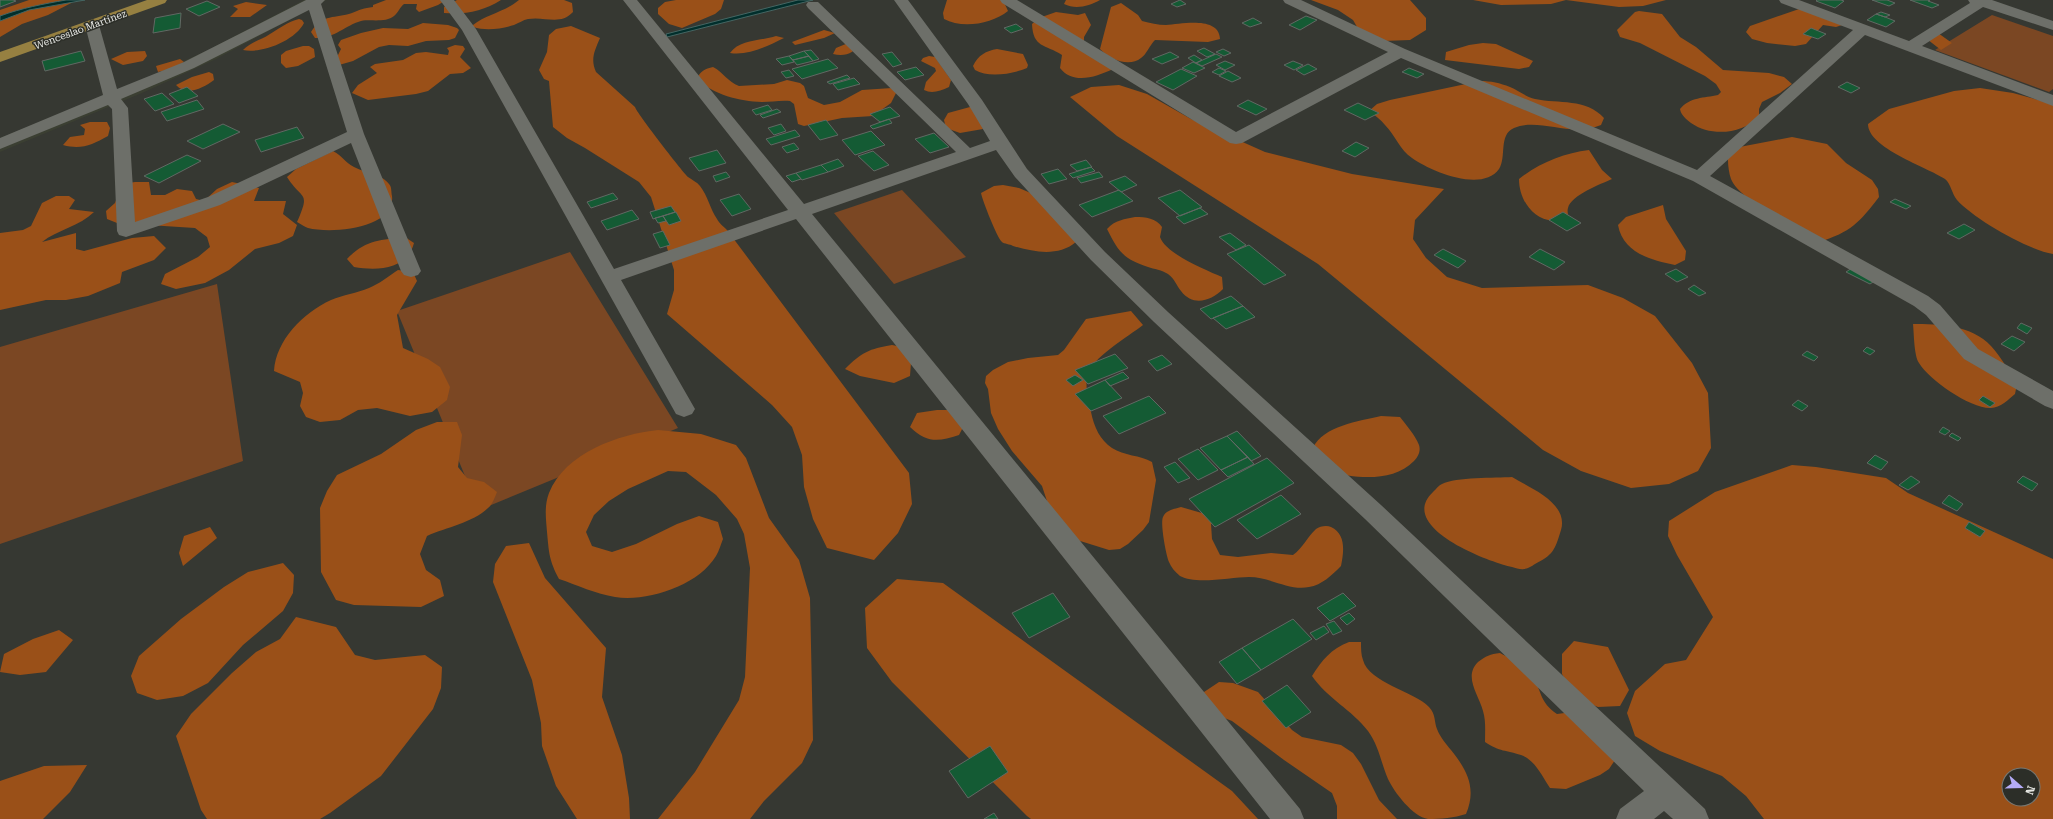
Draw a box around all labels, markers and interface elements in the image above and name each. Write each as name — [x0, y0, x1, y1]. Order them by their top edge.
street label: Wenceslao Martínez — [33, 8, 128, 51]
north arrow — [2001, 767, 2041, 807]
text: N — [2022, 784, 2037, 797]

